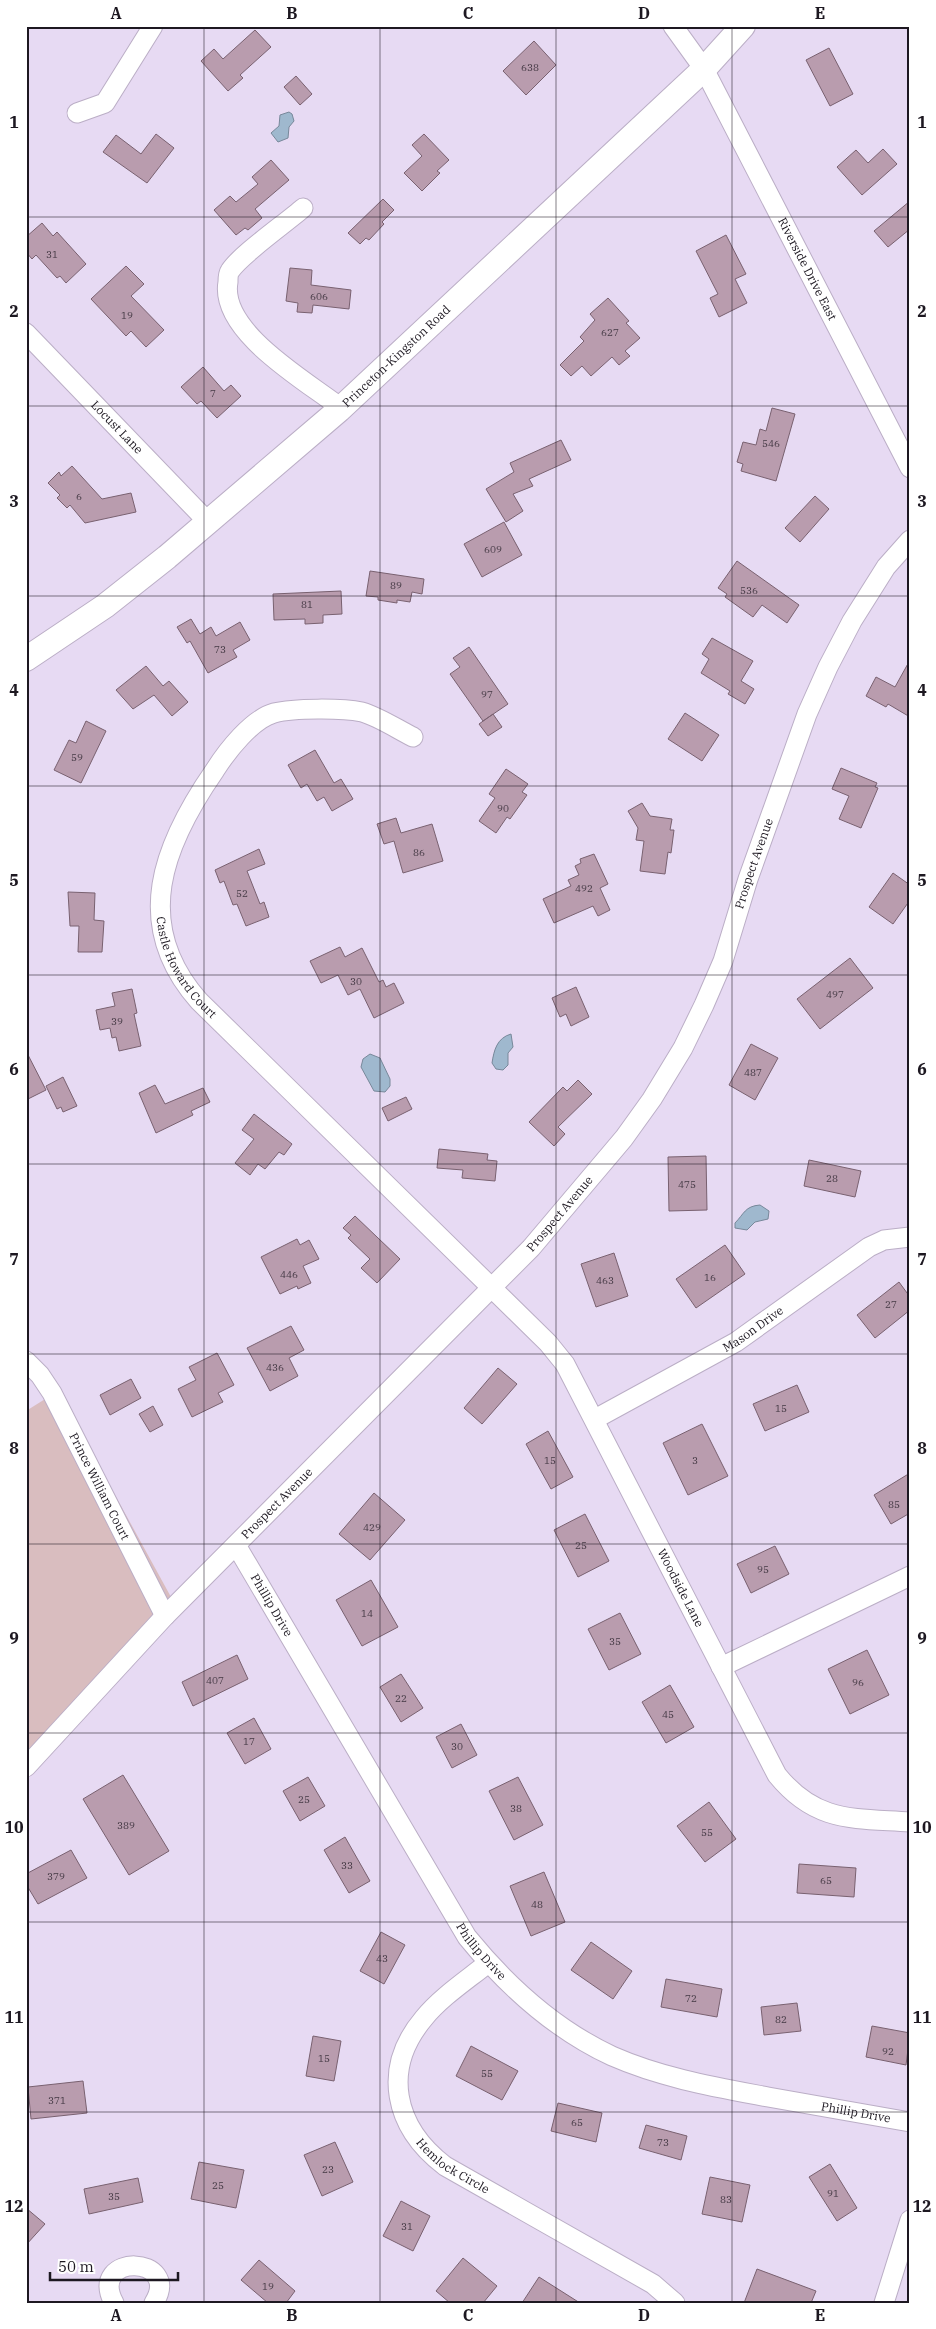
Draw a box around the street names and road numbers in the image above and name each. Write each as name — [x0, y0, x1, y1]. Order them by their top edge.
street label: Riverside Drive East — [775, 215, 840, 323]
street label: Princeton-Kingston Road — [339, 302, 453, 410]
street label: Locust Lane — [88, 397, 146, 457]
street label: Prospect Avenue — [731, 816, 776, 911]
street label: Castle Howard Court — [154, 916, 220, 1021]
street label: Prospect Avenue — [523, 1172, 596, 1255]
street label: Mason Drive — [720, 1303, 786, 1355]
street label: Prince William Court — [66, 1430, 133, 1542]
street label: Prospect Avenue — [238, 1464, 315, 1542]
street label: Woodside Lane — [655, 1546, 707, 1629]
street label: Phillip Drive — [248, 1571, 296, 1639]
street label: Phillip Drive — [453, 1920, 510, 1983]
street label: Phillip Drive — [820, 2098, 892, 2126]
street label: Hemlock Circle — [413, 2135, 492, 2197]

